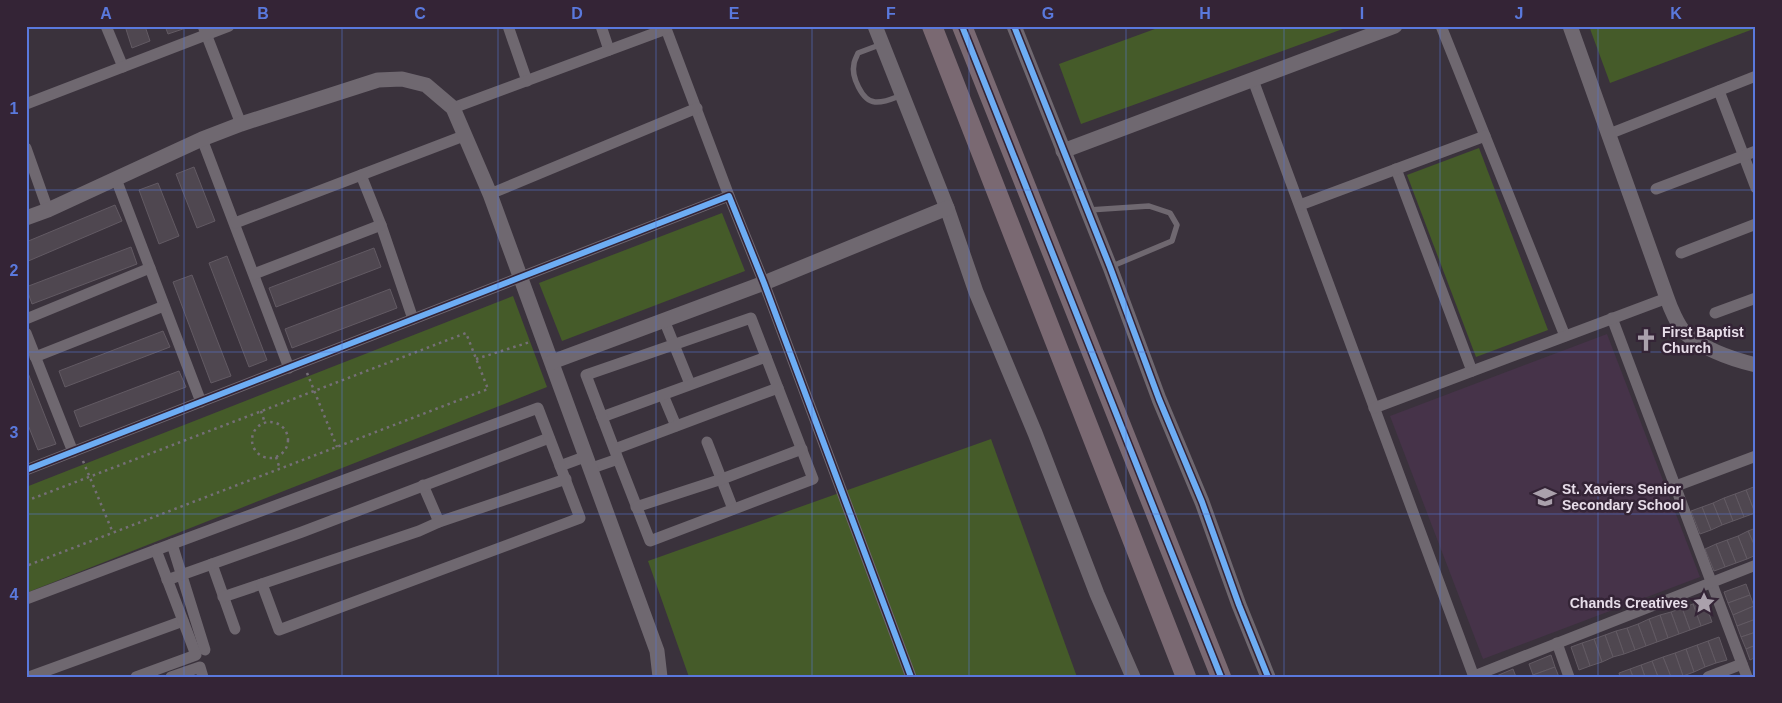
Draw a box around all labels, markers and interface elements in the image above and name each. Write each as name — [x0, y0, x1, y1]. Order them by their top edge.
text: A — [100, 5, 112, 22]
text: B — [257, 5, 269, 22]
text: C — [414, 5, 426, 22]
text: D — [571, 5, 583, 22]
text: E — [729, 5, 740, 22]
text: F — [886, 5, 896, 22]
text: G — [1042, 5, 1054, 22]
text: H — [1199, 5, 1211, 22]
text: I — [1360, 5, 1364, 22]
text: J — [1515, 5, 1523, 22]
text: K — [1670, 5, 1682, 22]
text: 1 — [10, 100, 19, 117]
text: 2 — [10, 262, 19, 279]
place label: First Baptist Church — [1662, 324, 1744, 356]
church icon: First Baptist Church — [1633, 327, 1659, 353]
text: 3 — [10, 424, 19, 441]
place label: St. Xaviers Senior Secondary School — [1562, 481, 1684, 513]
school or university icon: St. Xaviers Senior Secondary School — [1532, 484, 1558, 510]
text: 4 — [10, 586, 19, 603]
place icon: Chands Creatives — [1691, 590, 1717, 616]
place label: Chands Creatives — [1570, 595, 1688, 611]

